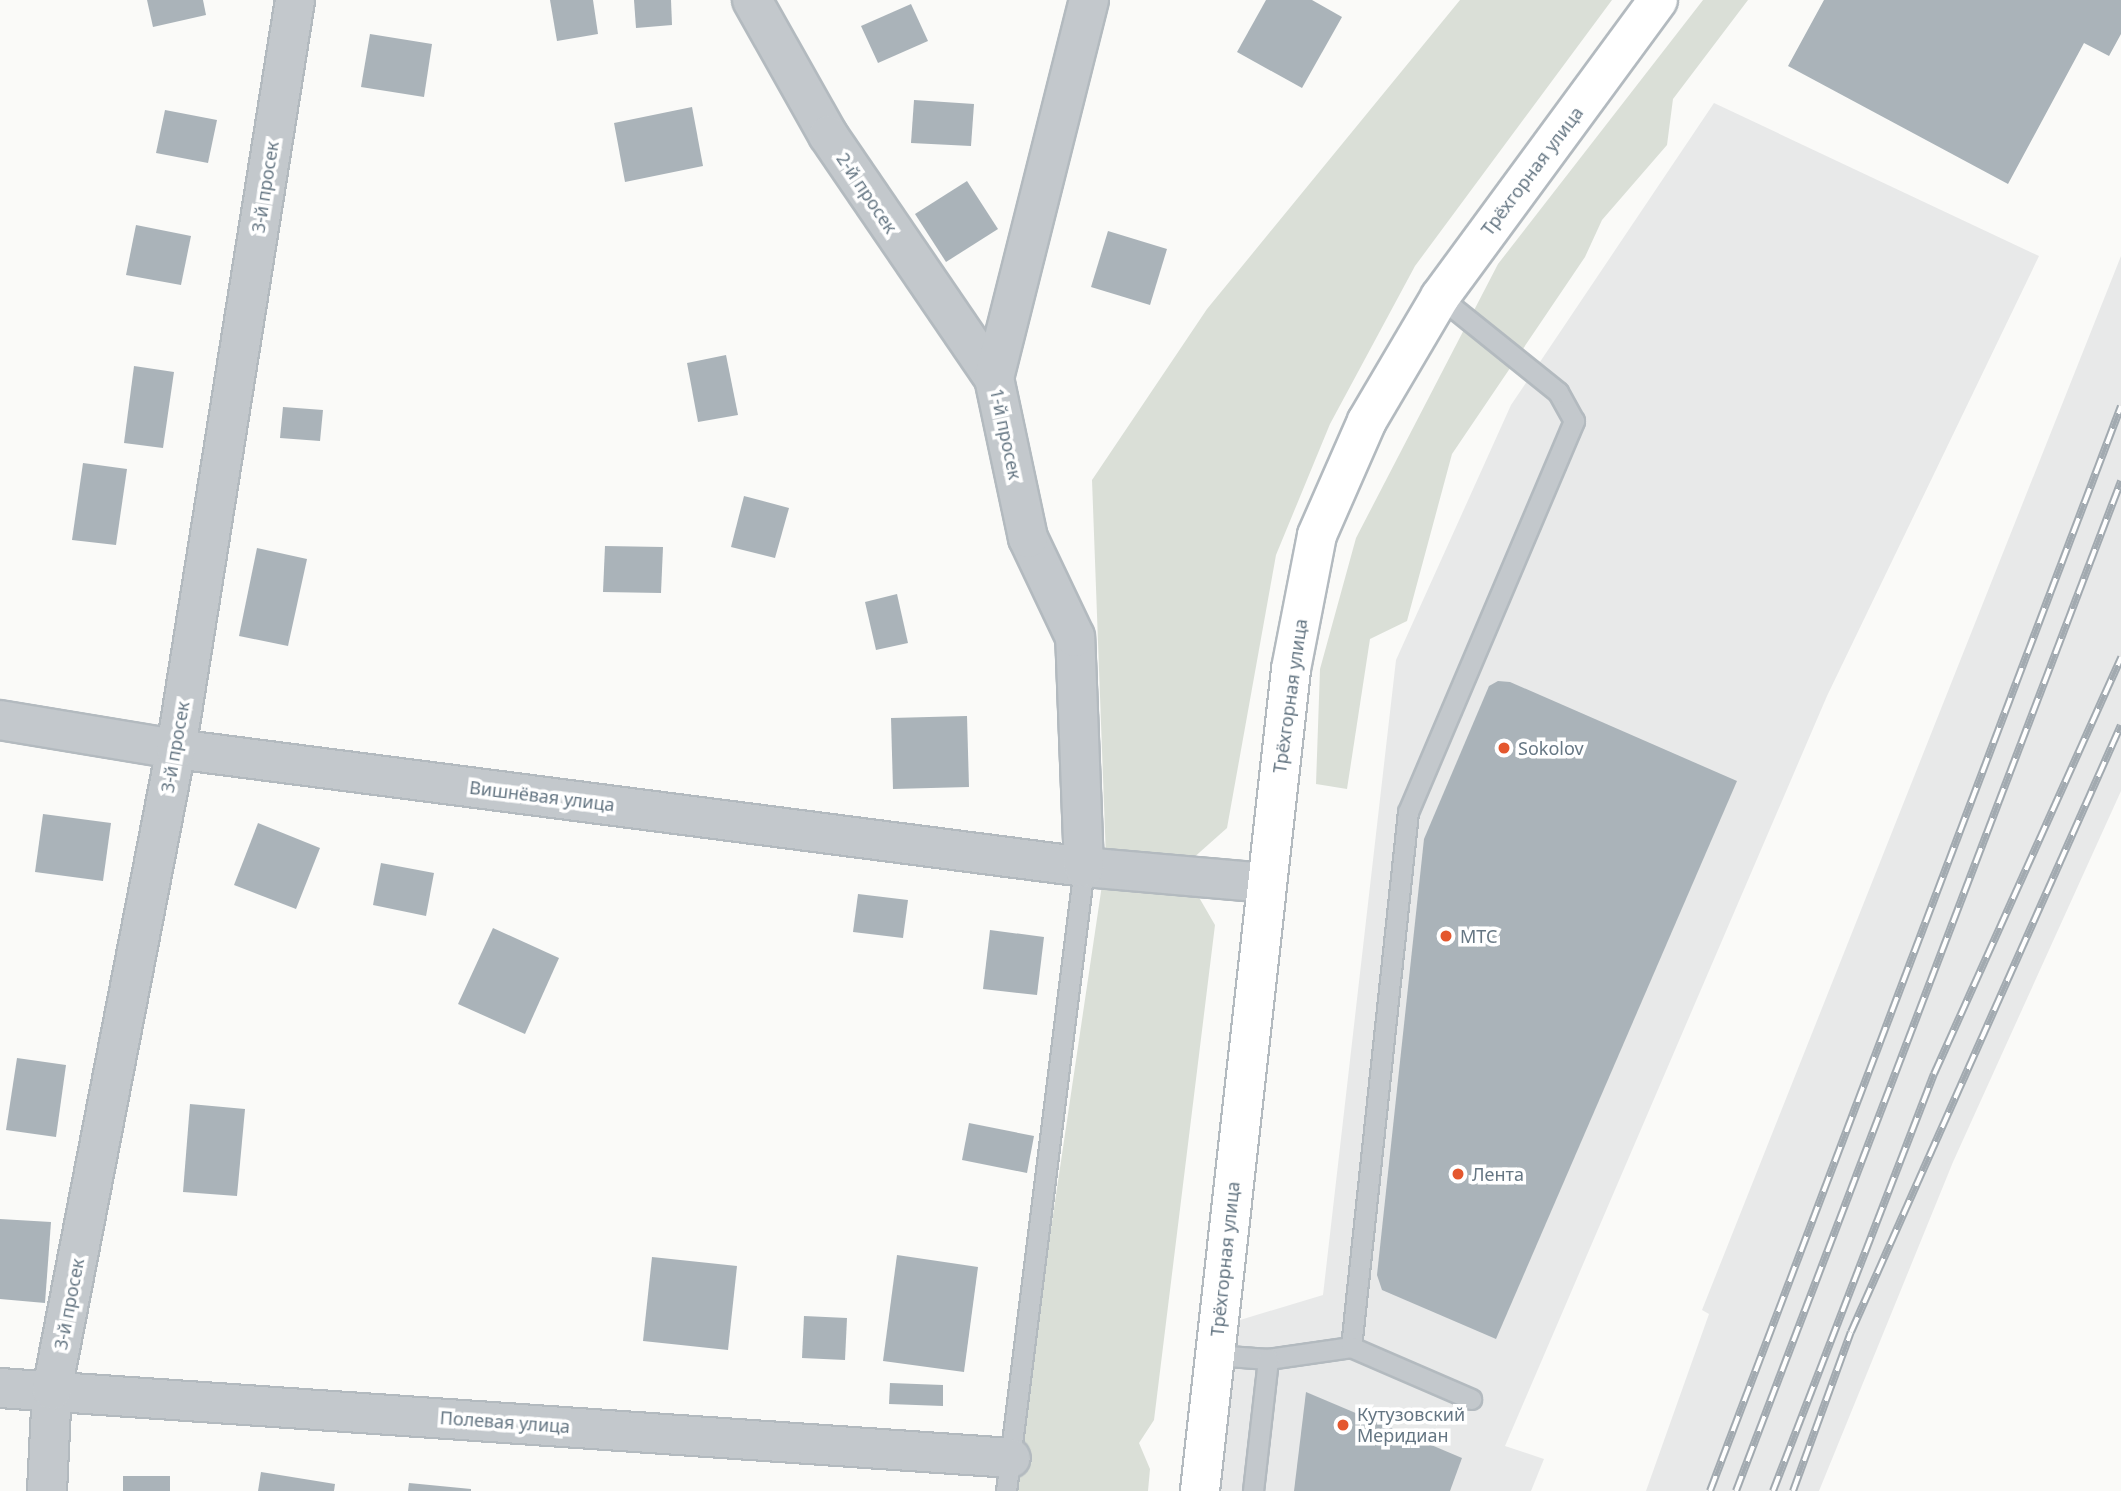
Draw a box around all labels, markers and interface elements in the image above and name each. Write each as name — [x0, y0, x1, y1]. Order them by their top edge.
street label: Трёхгорная улица — [1477, 102, 1587, 240]
street label: 3-й просек — [247, 140, 283, 234]
street label: 2-й просек — [832, 149, 902, 237]
street label: 1-й просек — [986, 386, 1026, 482]
street label: Трёхгорная улица — [1268, 617, 1312, 775]
street label: 3-й просек — [156, 699, 194, 795]
place label: Sokolov — [1518, 737, 1584, 759]
marker: Sokolov — [1496, 740, 1512, 756]
street label: Вишнёвая улица — [468, 776, 616, 816]
place label: МТС — [1460, 925, 1497, 947]
marker: МТС — [1438, 928, 1454, 944]
place label: Лента — [1472, 1163, 1524, 1185]
marker: Лента — [1450, 1166, 1466, 1182]
street label: Трёхгорная улица — [1206, 1180, 1244, 1338]
street label: 3-й просек — [50, 1256, 88, 1352]
place label: Кутузовский Меридиан — [1357, 1404, 1465, 1446]
street label: Полевая улица — [439, 1407, 571, 1437]
marker: Кутузовский Меридиан — [1335, 1417, 1351, 1433]

